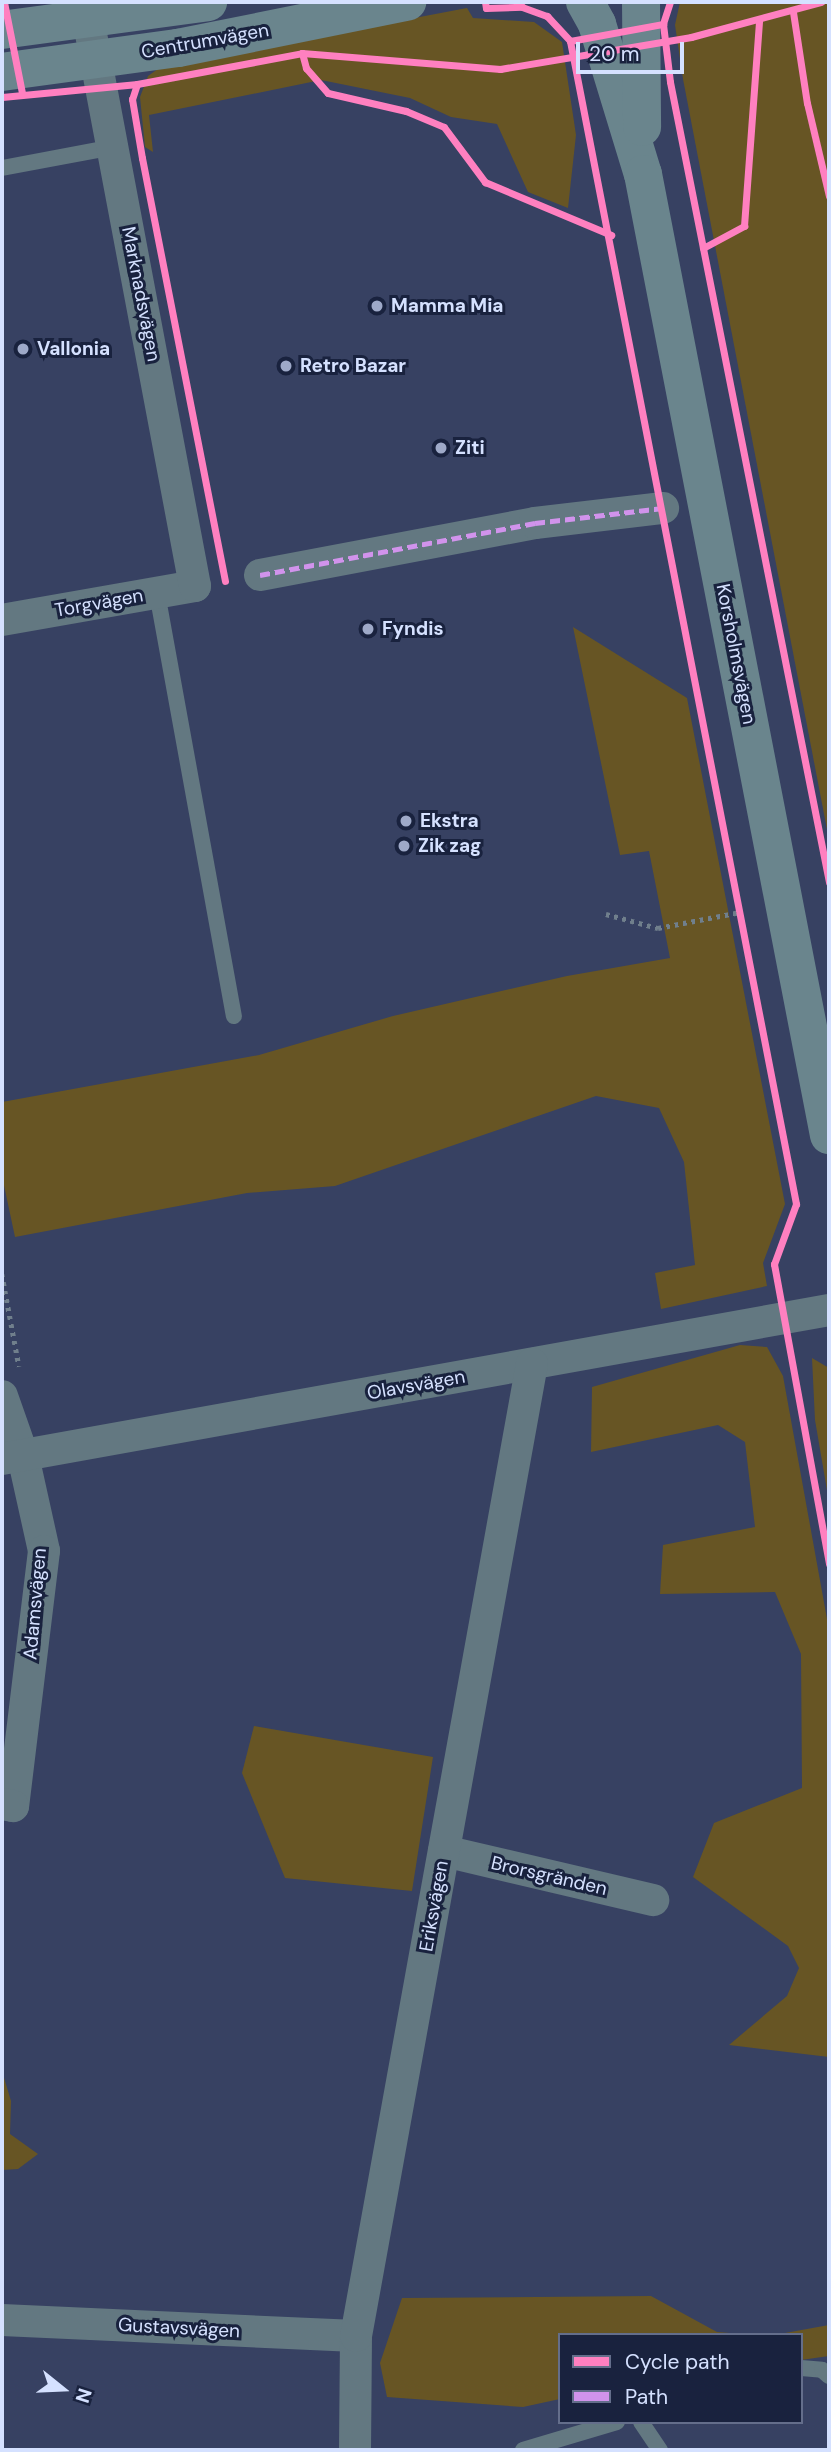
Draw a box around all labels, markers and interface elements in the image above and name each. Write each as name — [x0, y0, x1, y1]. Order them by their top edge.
street label: Centrumvägen — [139, 19, 271, 63]
scale bar — [579, 28, 688, 72]
text: 20 m — [589, 40, 640, 68]
street label: Marknadsvägen — [117, 225, 165, 363]
place label: Mamma Mia — [391, 295, 503, 317]
marker: Mamma Mia — [369, 298, 385, 314]
place label: Vallonia — [37, 338, 110, 360]
marker: Vallonia — [15, 341, 31, 357]
place label: Retro Bazar — [300, 355, 406, 377]
marker: Retro Bazar — [278, 358, 294, 374]
place label: Ziti — [455, 437, 485, 459]
marker: Ziti — [433, 440, 449, 456]
street label: Korsholmsvägen — [711, 582, 761, 726]
street label: Torgvägen — [53, 584, 145, 622]
place label: Fyndis — [382, 618, 444, 640]
marker: Fyndis — [360, 621, 376, 637]
place label: Ekstra — [420, 810, 479, 832]
marker: Ekstra — [398, 813, 414, 829]
place label: Zik zag — [418, 835, 481, 857]
marker: Zik zag — [396, 838, 412, 854]
street label: Olavsvägen — [365, 1365, 467, 1405]
street label: Adamsvägen — [19, 1547, 51, 1661]
street label: Brorsgränden — [489, 1852, 609, 1900]
street label: Eriksvägen — [415, 1859, 453, 1953]
street label: Gustavsvägen — [117, 2313, 241, 2343]
legend — [558, 2333, 803, 2424]
text: Cycle path — [625, 2348, 730, 2376]
north arrow — [28, 2354, 98, 2424]
text: Path — [625, 2383, 668, 2411]
text: N — [69, 2385, 97, 2406]

